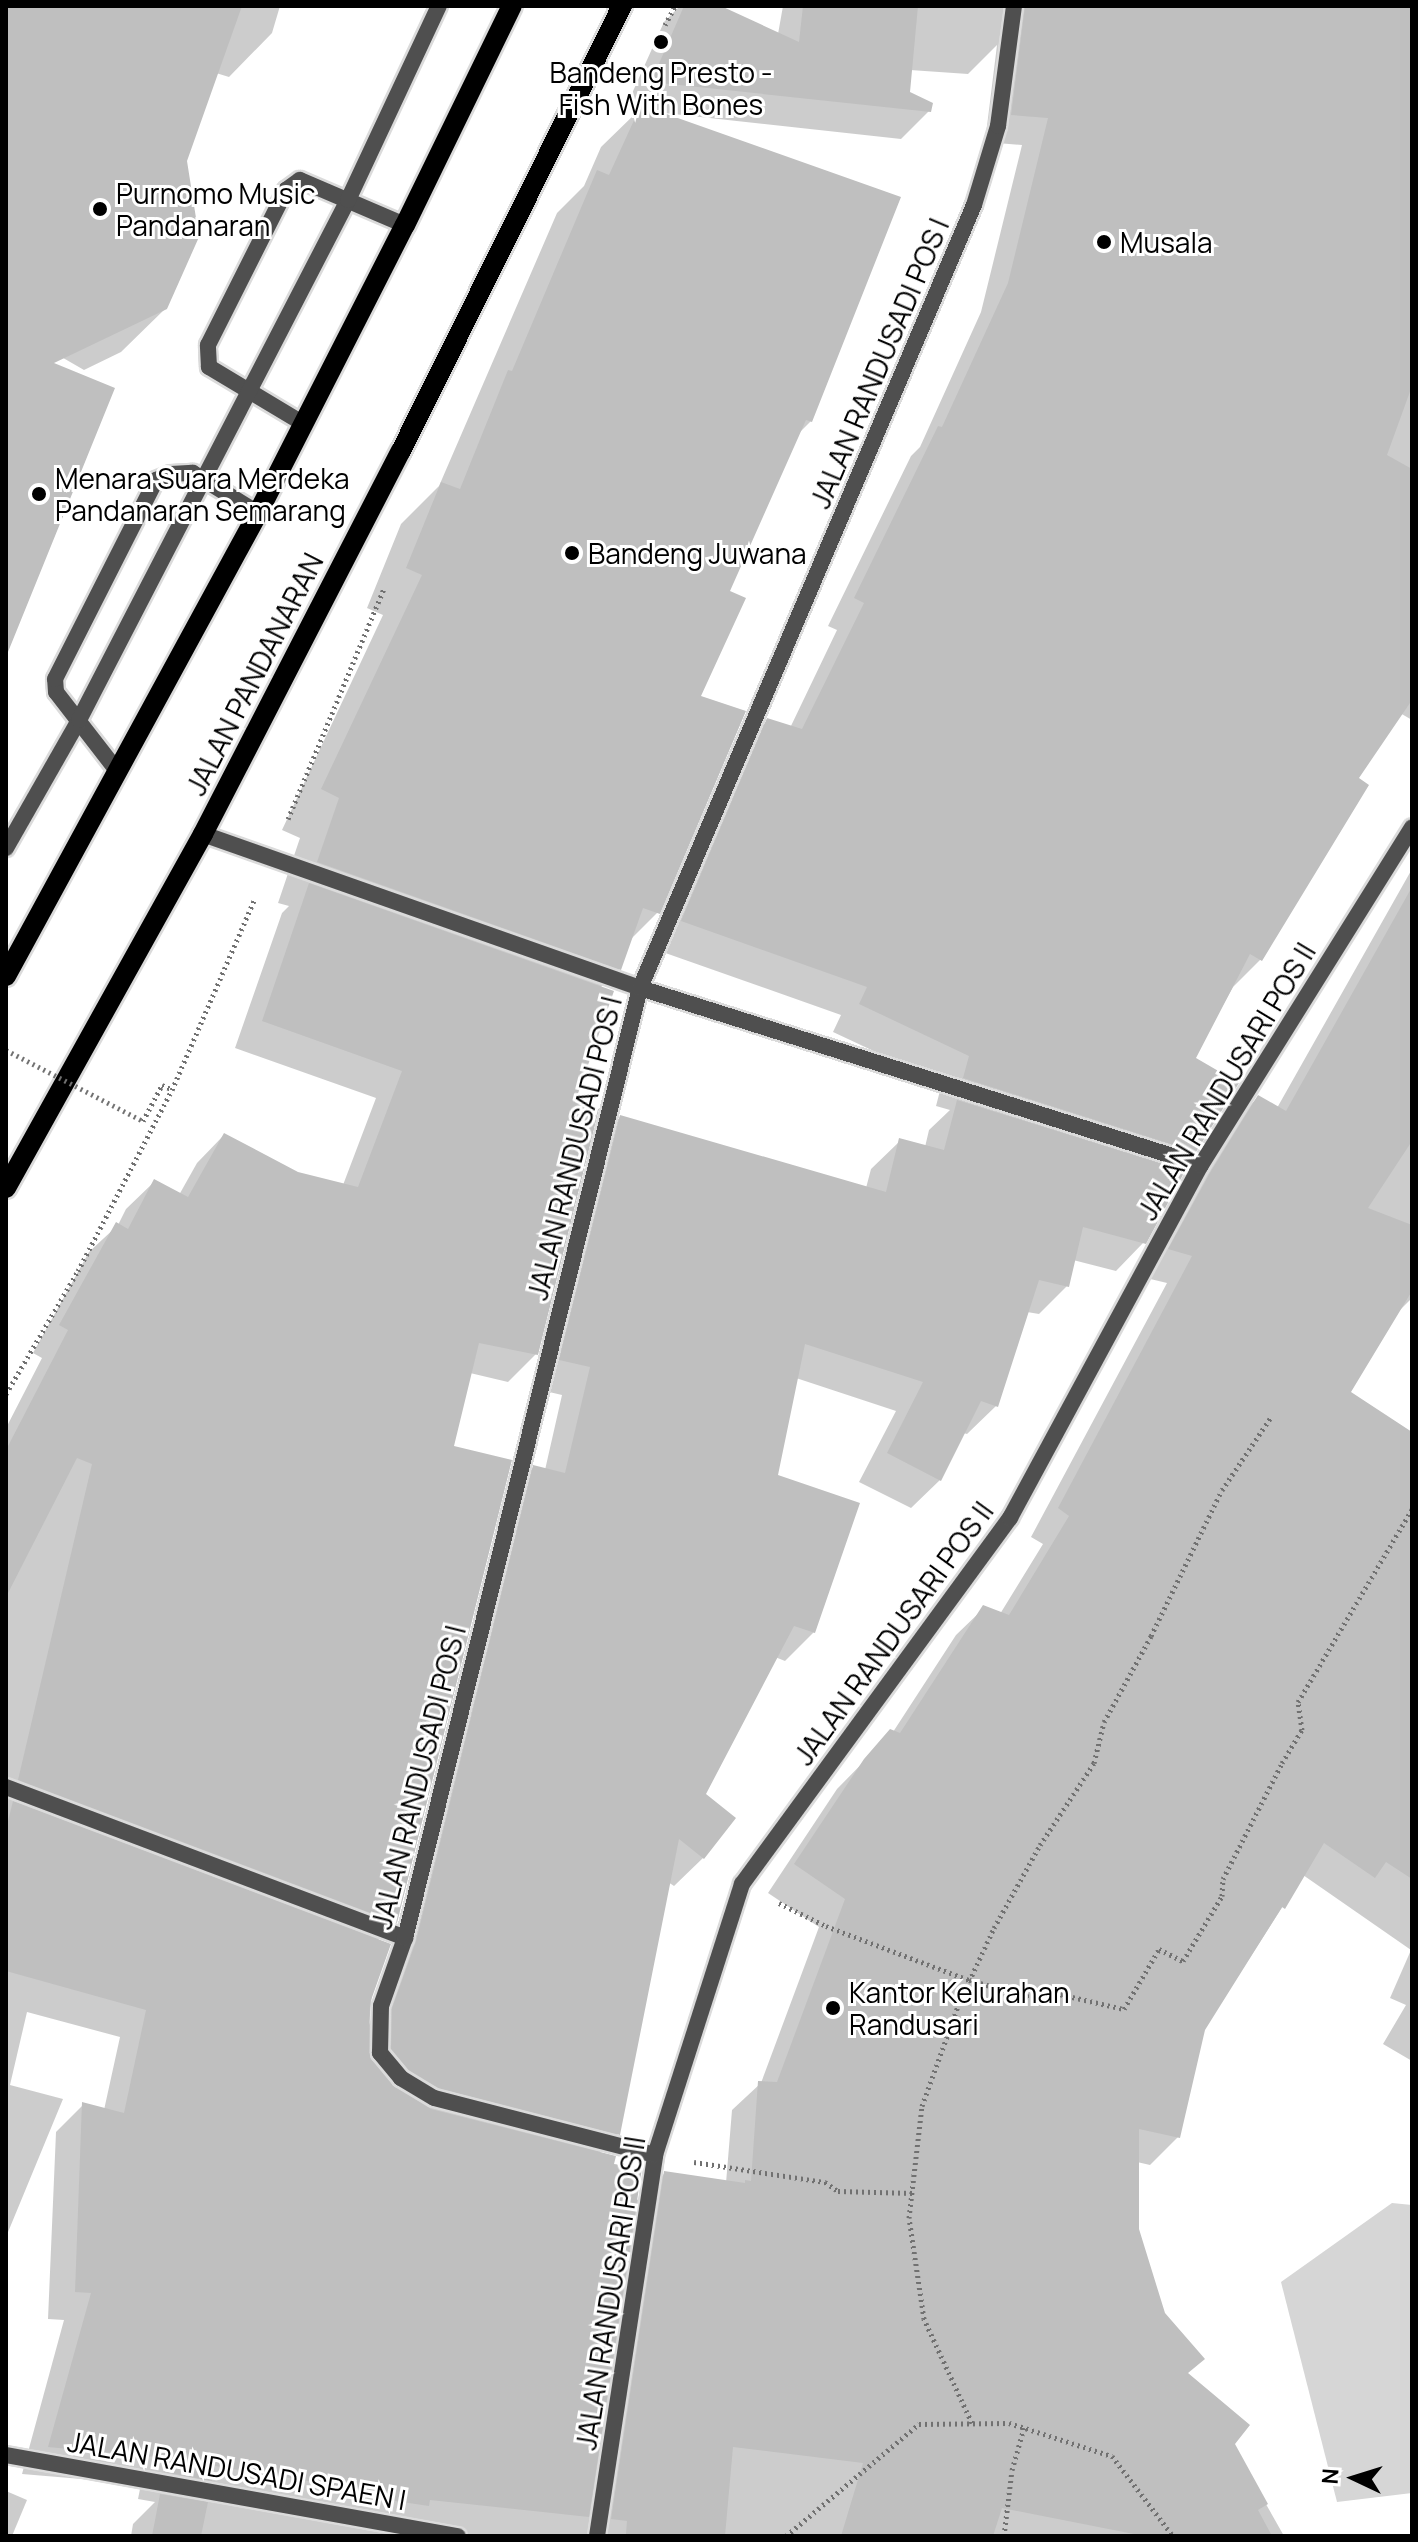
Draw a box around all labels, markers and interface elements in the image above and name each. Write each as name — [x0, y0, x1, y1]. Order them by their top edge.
marker: Bandeng Presto - Fish With Bones — [652, 33, 670, 51]
place label: Bandeng Presto - Fish With Bones — [550, 55, 772, 121]
place label: Purnomo Music Pandanaran — [116, 176, 315, 242]
marker: Purnomo Music Pandanaran — [91, 200, 109, 218]
street label: JALAN RANDUSADI POS I — [803, 213, 955, 513]
place label: Musala — [1120, 225, 1213, 259]
marker: Musala — [1095, 233, 1113, 251]
place label: Menara Suara Merdeka Pandanaran Semarang — [55, 461, 350, 527]
marker: Menara Suara Merdeka Pandanaran Semarang — [30, 485, 48, 503]
place label: Bandeng Juwana — [588, 536, 807, 570]
marker: Bandeng Juwana — [563, 544, 581, 562]
street label: JALAN PANDANARAN — [178, 548, 330, 800]
street label: JALAN RANDUSARI POS II — [1130, 936, 1322, 1226]
street label: JALAN RANDUSADI POS I — [520, 993, 628, 1303]
street label: JALAN RANDUSARI POS II — [786, 1495, 1000, 1771]
street label: JALAN RANDUSADI POS I — [364, 1622, 472, 1932]
place label: Kantor Kelurahan Randusari — [849, 1975, 1070, 2041]
marker: Kantor Kelurahan Randusari — [824, 1999, 842, 2017]
street label: JALAN RANDUSARI POS II — [569, 2134, 651, 2452]
street label: JALAN RANDUSADI SPAEN I — [65, 2424, 409, 2516]
north arrow — [1314, 2438, 1394, 2518]
text: N — [1315, 2467, 1346, 2485]

